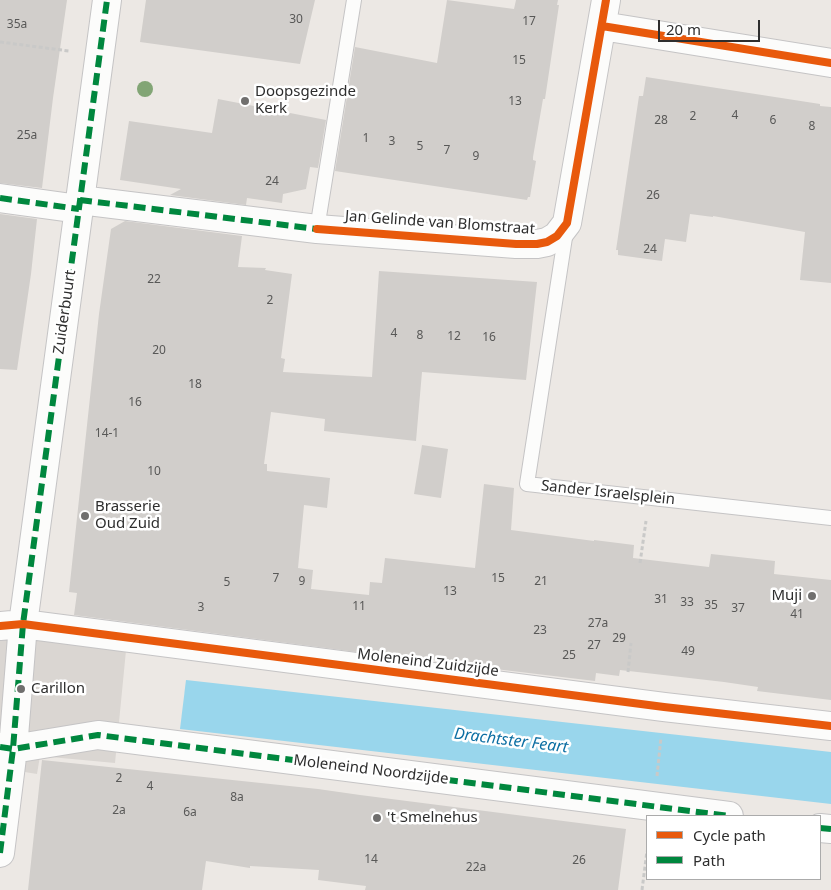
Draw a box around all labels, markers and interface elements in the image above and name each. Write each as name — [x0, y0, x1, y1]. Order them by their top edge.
scale bar — [661, 10, 764, 42]
house number: 30 — [289, 13, 303, 27]
house number: 17 — [522, 15, 536, 29]
house number: 35a — [7, 18, 27, 32]
text: 20 m — [666, 19, 701, 39]
house number: 15 — [512, 54, 526, 68]
place label: Doopsgezinde Kerk — [255, 83, 356, 118]
marker: Doopsgezinde Kerk — [239, 95, 251, 107]
house number: 13 — [508, 95, 522, 109]
house number: 4 — [732, 109, 738, 123]
house number: 2 — [690, 110, 696, 124]
house number: 28 — [654, 114, 668, 128]
house number: 6 — [770, 114, 776, 128]
house number: 8 — [809, 120, 815, 134]
house number: 25a — [17, 129, 37, 143]
house number: 1 — [363, 132, 369, 146]
house number: 3 — [389, 135, 395, 149]
house number: 5 — [417, 140, 423, 154]
house number: 7 — [444, 144, 450, 158]
house number: 9 — [473, 150, 479, 164]
house number: 24 — [265, 175, 279, 189]
house number: 26 — [646, 189, 660, 203]
street label: Jan Gelinde van Blomstraat — [344, 207, 536, 239]
house number: 24 — [643, 243, 657, 257]
street label: Zuiderbuurt — [50, 269, 80, 355]
house number: 22 — [147, 273, 161, 287]
house number: 2 — [267, 294, 273, 308]
house number: 4 — [391, 327, 397, 341]
house number: 8 — [417, 329, 423, 343]
house number: 12 — [447, 330, 461, 344]
house number: 16 — [482, 331, 496, 345]
house number: 20 — [152, 344, 166, 358]
house number: 18 — [188, 378, 202, 392]
house number: 16 — [128, 396, 142, 410]
house number: 14-1 — [95, 427, 119, 441]
house number: 10 — [147, 465, 161, 479]
street label: Sander Israelsplein — [540, 477, 676, 509]
place label: Brasserie Oud Zuid — [95, 498, 160, 533]
marker: Brasserie Oud Zuid — [79, 510, 91, 522]
house number: 7 — [273, 572, 279, 586]
house number: 15 — [491, 572, 505, 586]
house number: 9 — [299, 575, 305, 589]
house number: 21 — [534, 575, 548, 589]
house number: 5 — [224, 576, 230, 590]
house number: 13 — [443, 585, 457, 599]
place label: Muji — [771, 587, 802, 605]
marker: Muji — [806, 590, 818, 602]
house number: 31 — [654, 593, 668, 607]
house number: 33 — [680, 596, 694, 610]
house number: 35 — [704, 599, 718, 613]
house number: 11 — [352, 600, 366, 614]
house number: 3 — [198, 601, 204, 615]
house number: 37 — [731, 602, 745, 616]
house number: 41 — [790, 608, 804, 622]
house number: 27a — [588, 617, 608, 631]
house number: 23 — [533, 624, 547, 638]
house number: 29 — [612, 632, 626, 646]
house number: 27 — [587, 639, 601, 653]
street label: Moleneind Zuidzijde — [356, 645, 500, 681]
house number: 49 — [681, 645, 695, 659]
house number: 25 — [562, 649, 576, 663]
place label: Carillon — [31, 680, 85, 698]
marker: Carillon — [15, 683, 27, 695]
water label: Drachtster Feart — [453, 724, 569, 758]
street label: Moleneind Noordzijde — [292, 752, 450, 788]
house number: 2 — [116, 772, 122, 786]
house number: 4 — [147, 780, 153, 794]
house number: 8a — [230, 791, 244, 805]
house number: 2a — [112, 804, 126, 818]
house number: 6a — [183, 806, 197, 820]
place label: 't Smelnehus — [387, 809, 478, 827]
marker: 't Smelnehus — [371, 812, 383, 824]
legend — [646, 815, 821, 880]
text: Cycle path — [693, 825, 766, 845]
text: Path — [693, 850, 725, 870]
house number: 14 — [364, 853, 378, 867]
house number: 26 — [572, 854, 586, 868]
house number: 22a — [466, 861, 486, 875]

